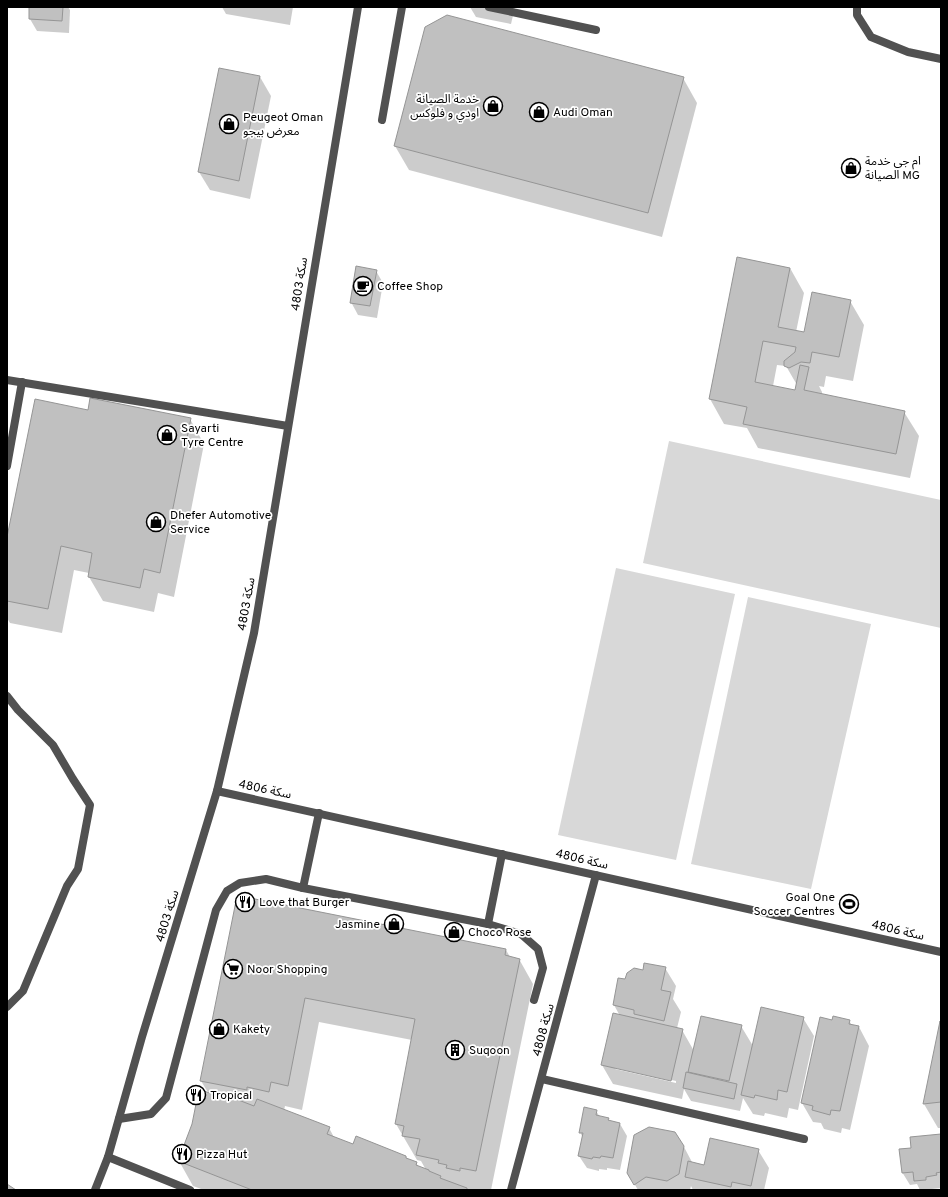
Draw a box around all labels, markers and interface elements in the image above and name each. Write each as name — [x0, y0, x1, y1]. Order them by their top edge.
place label: خدمة الصيانة اودي و فلوكس — [410, 92, 479, 123]
shop icon: خدمة الصيانة اودي و فلوكس — [482, 95, 504, 117]
shop icon: Audi Oman — [528, 101, 550, 123]
place label: Audi Oman — [553, 105, 613, 121]
place label: Peugeot Oman معرض بيجو — [243, 110, 323, 140]
shop icon: Peugeot Oman معرض بيجو — [218, 113, 240, 135]
place label: ام جي خدمة الصيانة MG — [865, 154, 921, 184]
shop icon: ام جي خدمة الصيانة MG — [840, 157, 862, 179]
street label: سكة 4803 — [288, 256, 312, 312]
cafe icon: Coffee Shop — [352, 275, 374, 297]
place label: Coffee Shop — [377, 279, 443, 295]
place label: Sayarti Tyre Centre — [181, 421, 244, 451]
shop icon: Sayarti Tyre Centre — [156, 424, 178, 446]
place label: Dhefer Automotive Service — [170, 508, 271, 538]
shop icon: Dhefer Automotive Service — [145, 511, 167, 533]
street label: سكة 4803 — [234, 576, 260, 632]
street label: سكة 4806 — [237, 777, 293, 803]
street label: سكة 4806 — [554, 846, 610, 874]
street label: سكة 4803 — [152, 888, 183, 944]
place label: Goal One Soccer Centres — [754, 890, 835, 920]
restaurant icon: Love that Burger — [234, 891, 256, 913]
sports icon: Goal One Soccer Centres — [838, 893, 860, 915]
place label: Love that Burger — [259, 895, 350, 911]
shop icon: Jasmine — [383, 913, 405, 935]
place label: Jasmine — [335, 917, 380, 933]
street label: سكة 4806 — [870, 917, 926, 945]
shop icon: Choco Rose — [443, 921, 465, 943]
place label: Choco Rose — [468, 925, 531, 941]
supermarket icon: Noor Shopping — [222, 958, 244, 980]
place label: Noor Shopping — [247, 962, 328, 978]
street label: سكة 4808 — [529, 1002, 559, 1058]
shop icon: Kakety — [208, 1018, 230, 1040]
place label: Kakety — [233, 1022, 270, 1038]
building icon: Suqoon — [444, 1039, 466, 1061]
place label: Suqoon — [469, 1043, 510, 1059]
restaurant icon: Tropical — [185, 1084, 207, 1106]
place label: Tropical — [210, 1088, 252, 1104]
restaurant icon: Pizza Hut — [171, 1143, 193, 1165]
place label: Pizza Hut — [196, 1147, 248, 1163]

